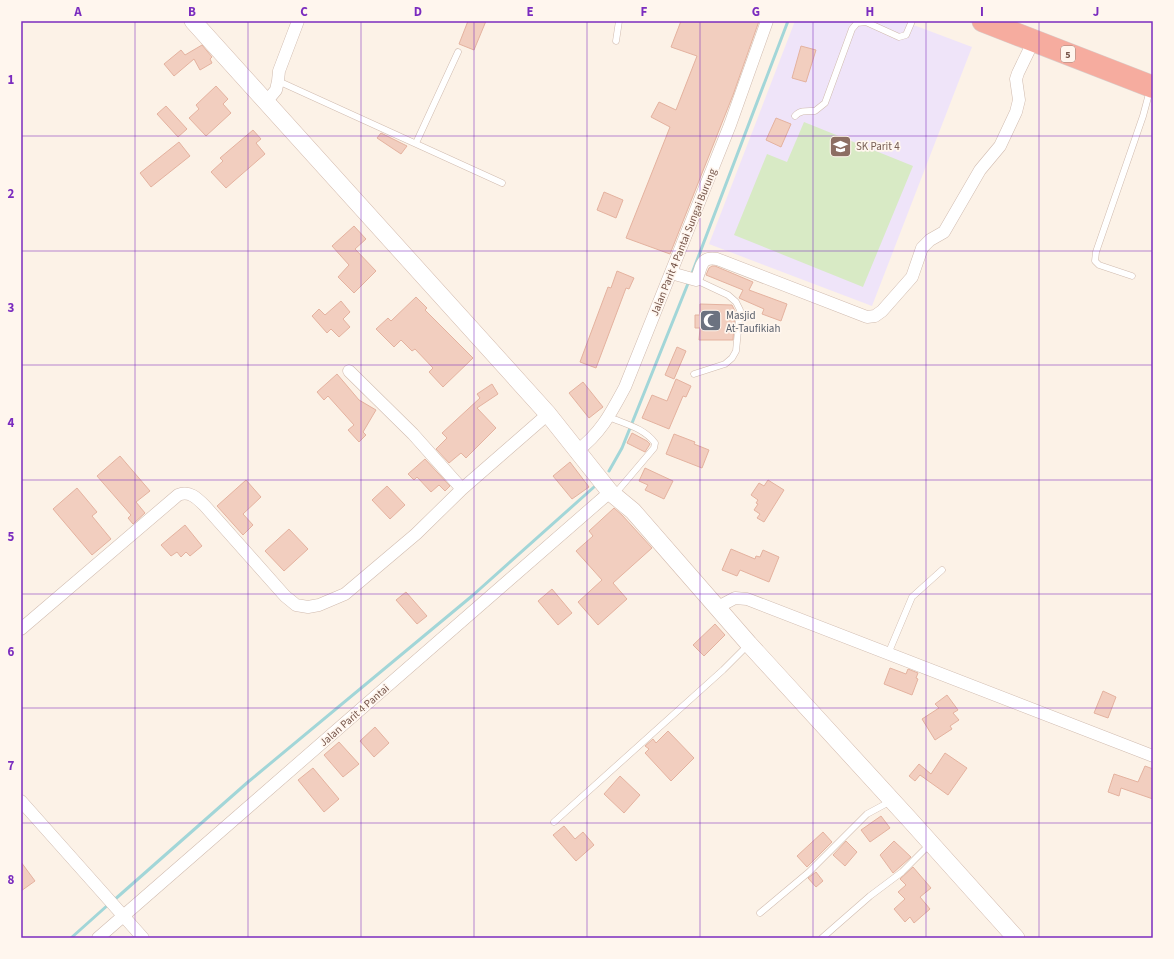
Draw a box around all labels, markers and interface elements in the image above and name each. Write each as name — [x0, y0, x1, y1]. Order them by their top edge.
text: A — [73, 3, 82, 21]
text: B — [188, 3, 196, 21]
text: C — [300, 3, 308, 21]
text: D — [414, 3, 422, 21]
text: E — [526, 3, 534, 21]
text: F — [641, 3, 648, 21]
text: G — [752, 3, 760, 21]
text: H — [866, 3, 874, 21]
text: I — [980, 3, 984, 21]
text: J — [1093, 3, 1099, 21]
road number: 5 — [1061, 46, 1075, 62]
text: 1 — [8, 71, 15, 89]
school or university icon: SK Parit 4 — [827, 133, 853, 159]
place label: SK Parit 4 — [856, 139, 900, 154]
street label: Jalan Parit 4 Pantai Sungai Burung — [647, 166, 720, 318]
text: 2 — [8, 185, 15, 203]
text: 3 — [8, 299, 15, 317]
mosque icon: Masjid At-Taufikiah — [697, 308, 723, 334]
place label: Masjid At-Taufikiah — [726, 308, 780, 336]
text: 4 — [8, 414, 15, 432]
text: 5 — [8, 528, 15, 546]
text: 6 — [8, 643, 15, 661]
street label: Jalan Parit 4 Pantai — [316, 681, 392, 750]
text: 7 — [8, 757, 15, 775]
text: 8 — [8, 871, 15, 889]

